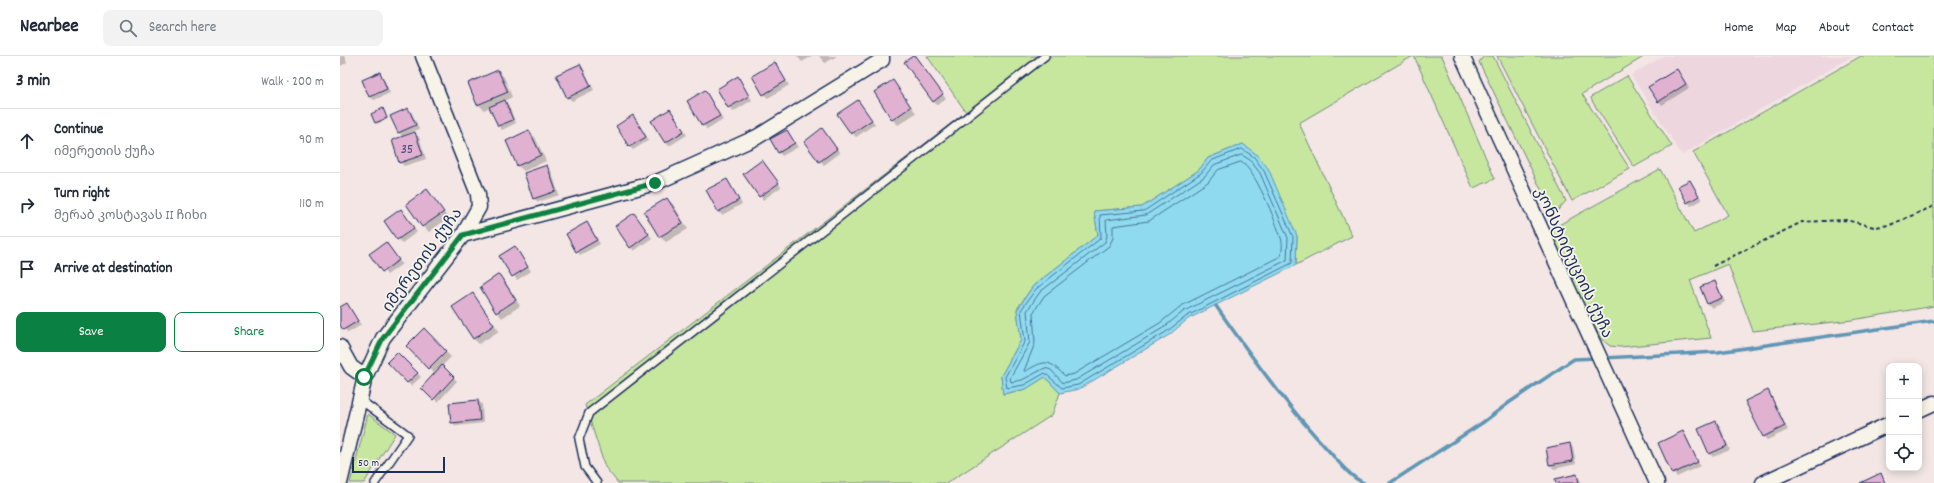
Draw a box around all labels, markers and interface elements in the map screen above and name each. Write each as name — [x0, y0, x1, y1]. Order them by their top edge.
search box — [103, 10, 383, 46]
text: Nearbee — [20, 14, 79, 41]
icon: search — [117, 17, 139, 39]
text: Search here — [149, 17, 216, 39]
text: Home — [1724, 18, 1753, 38]
text: Map — [1775, 18, 1797, 38]
text: About — [1819, 18, 1850, 38]
text: Contact — [1872, 18, 1914, 38]
text: 3 min — [16, 70, 50, 94]
text: Walk · 200 m — [261, 73, 324, 92]
text: Continue — [54, 119, 103, 141]
icon: ahead — [16, 130, 38, 152]
text: 90 m — [299, 131, 324, 150]
house number: 35 — [401, 140, 413, 160]
text: იმერეთის ქუჩა — [54, 143, 155, 162]
route end — [646, 174, 664, 192]
text: Turn right — [54, 183, 110, 205]
street label: კონსტიტუციის ქუჩა — [1528, 184, 1618, 342]
icon: right — [16, 194, 38, 216]
text: 110 m — [299, 195, 324, 214]
street label: იმერეთის ქუჩა — [377, 204, 469, 317]
text: მერაბ კოსტავას II ჩიხი — [54, 207, 207, 226]
icon: arrive — [16, 258, 38, 280]
text: Arrive at destination — [54, 258, 172, 280]
button: Save — [16, 312, 166, 352]
button: Share — [174, 312, 324, 352]
map controls — [1886, 363, 1922, 471]
button: + — [1886, 363, 1922, 399]
route start — [355, 368, 373, 386]
button: − — [1886, 399, 1922, 435]
button: locate — [1886, 435, 1922, 471]
scale bar — [352, 455, 445, 474]
text: 50 m — [358, 456, 379, 472]

